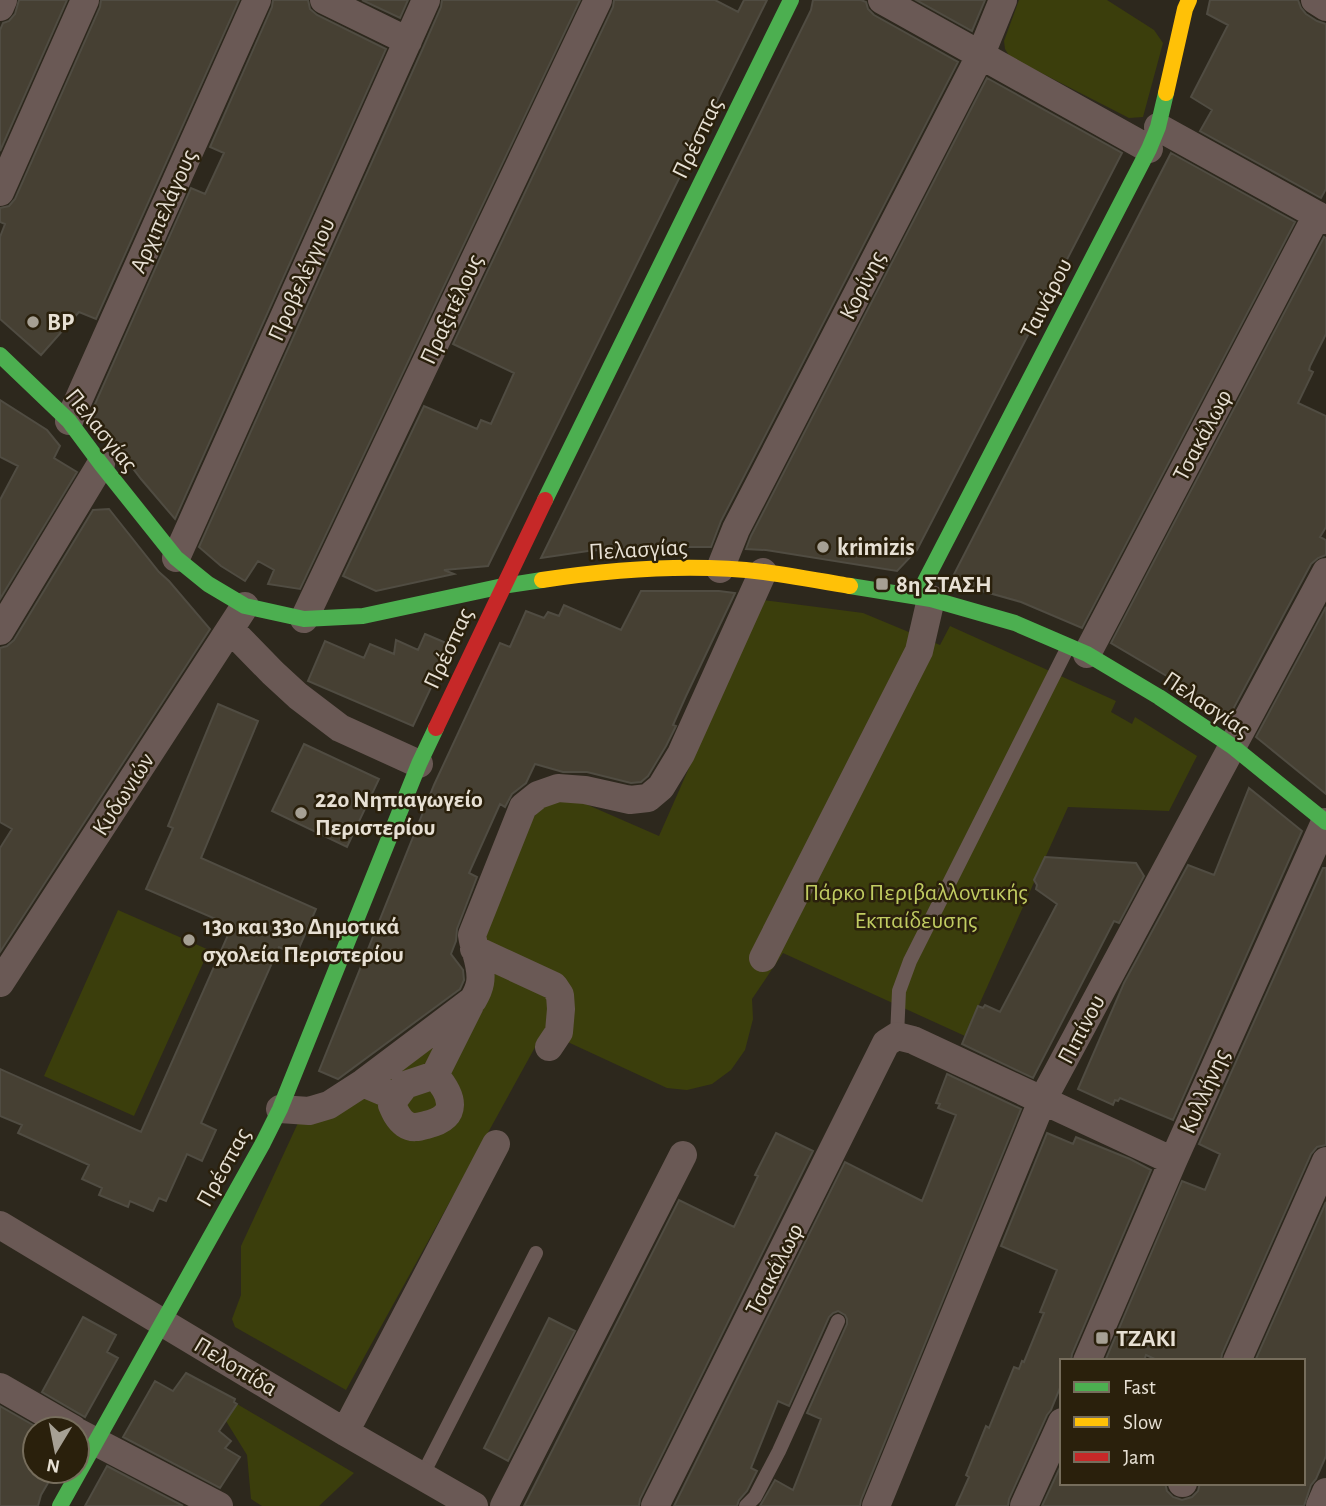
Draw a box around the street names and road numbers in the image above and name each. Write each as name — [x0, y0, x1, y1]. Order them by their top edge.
street label: Πρέσπας — [668, 94, 728, 182]
street label: Αρχιπελάγους — [126, 146, 202, 277]
street label: Προβελέγγιου — [264, 214, 340, 345]
street label: Κορίνης — [836, 247, 890, 324]
street label: Πραξιτέλους — [416, 251, 488, 368]
street label: Ταινάρου — [1017, 255, 1077, 342]
street label: Πελασγίας — [61, 385, 142, 477]
street label: Τσακάλωφ — [1169, 386, 1237, 485]
street label: Πελασγίας — [588, 535, 688, 565]
street label: Πρέσπας — [420, 604, 478, 693]
street label: Πελασγίας — [1159, 667, 1254, 743]
street label: Κυδωνιών — [88, 749, 159, 840]
street label: Πιπίνου — [1054, 991, 1110, 1068]
street label: Κυλλήνης — [1176, 1046, 1234, 1137]
street label: Πρέσπας — [192, 1124, 255, 1211]
street label: Τσακάλωφ — [742, 1220, 808, 1319]
street label: Πελοπίδα — [190, 1333, 281, 1401]

